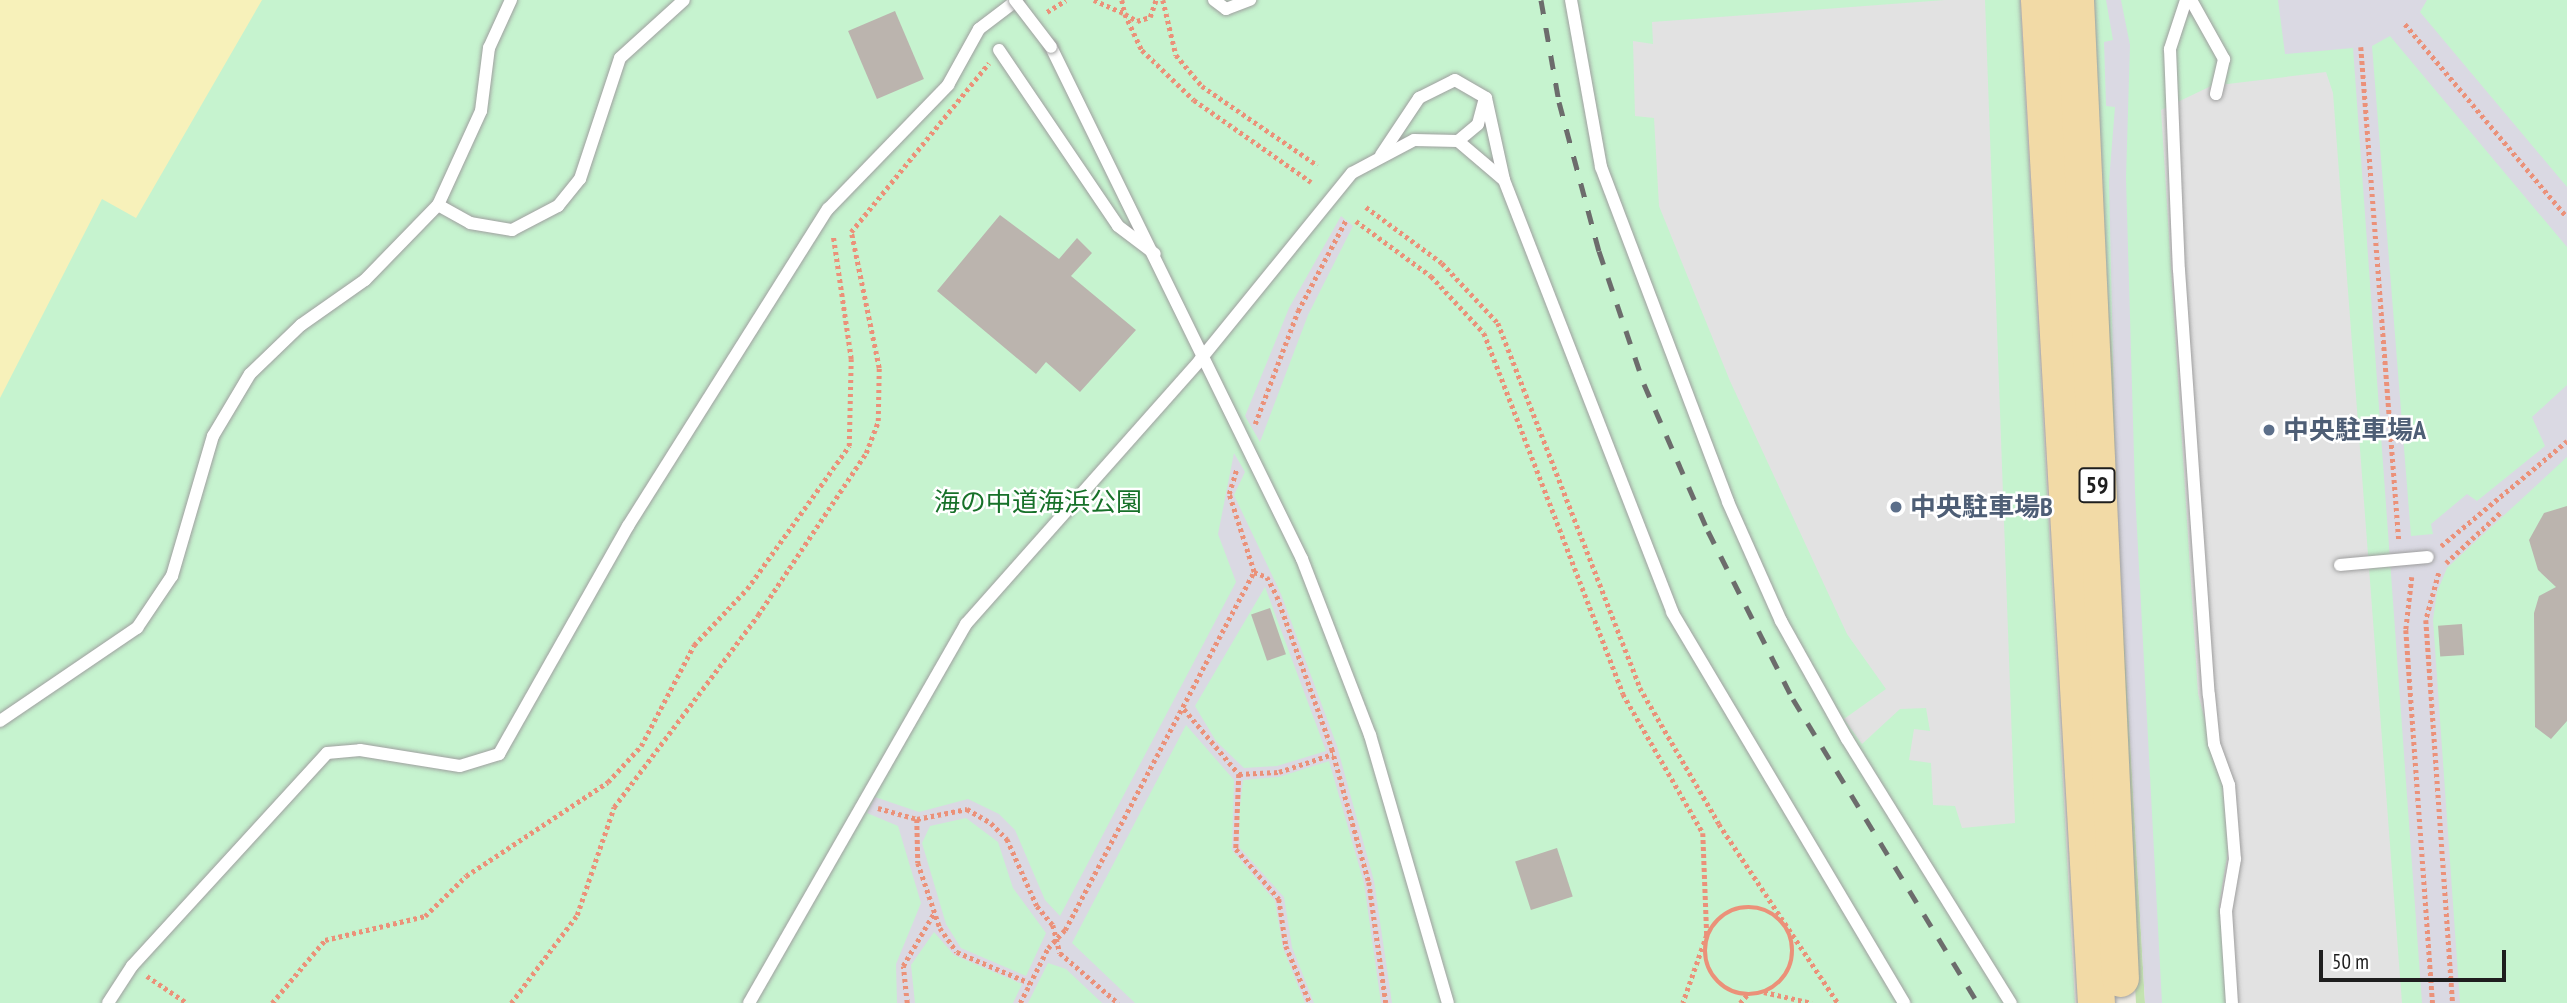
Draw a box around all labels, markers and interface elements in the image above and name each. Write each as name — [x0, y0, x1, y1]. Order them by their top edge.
place label: 中央駐車場A — [2283, 414, 2426, 446]
marker: 中央駐車場A — [2261, 422, 2277, 438]
road number: 59 — [2078, 464, 2116, 506]
park label: 海の中道海浜公園 — [934, 486, 1142, 518]
place label: 中央駐車場B — [1910, 491, 2053, 523]
marker: 中央駐車場B — [1888, 499, 1904, 515]
scale bar — [2322, 936, 2509, 980]
text: 50 m — [2332, 948, 2369, 975]

